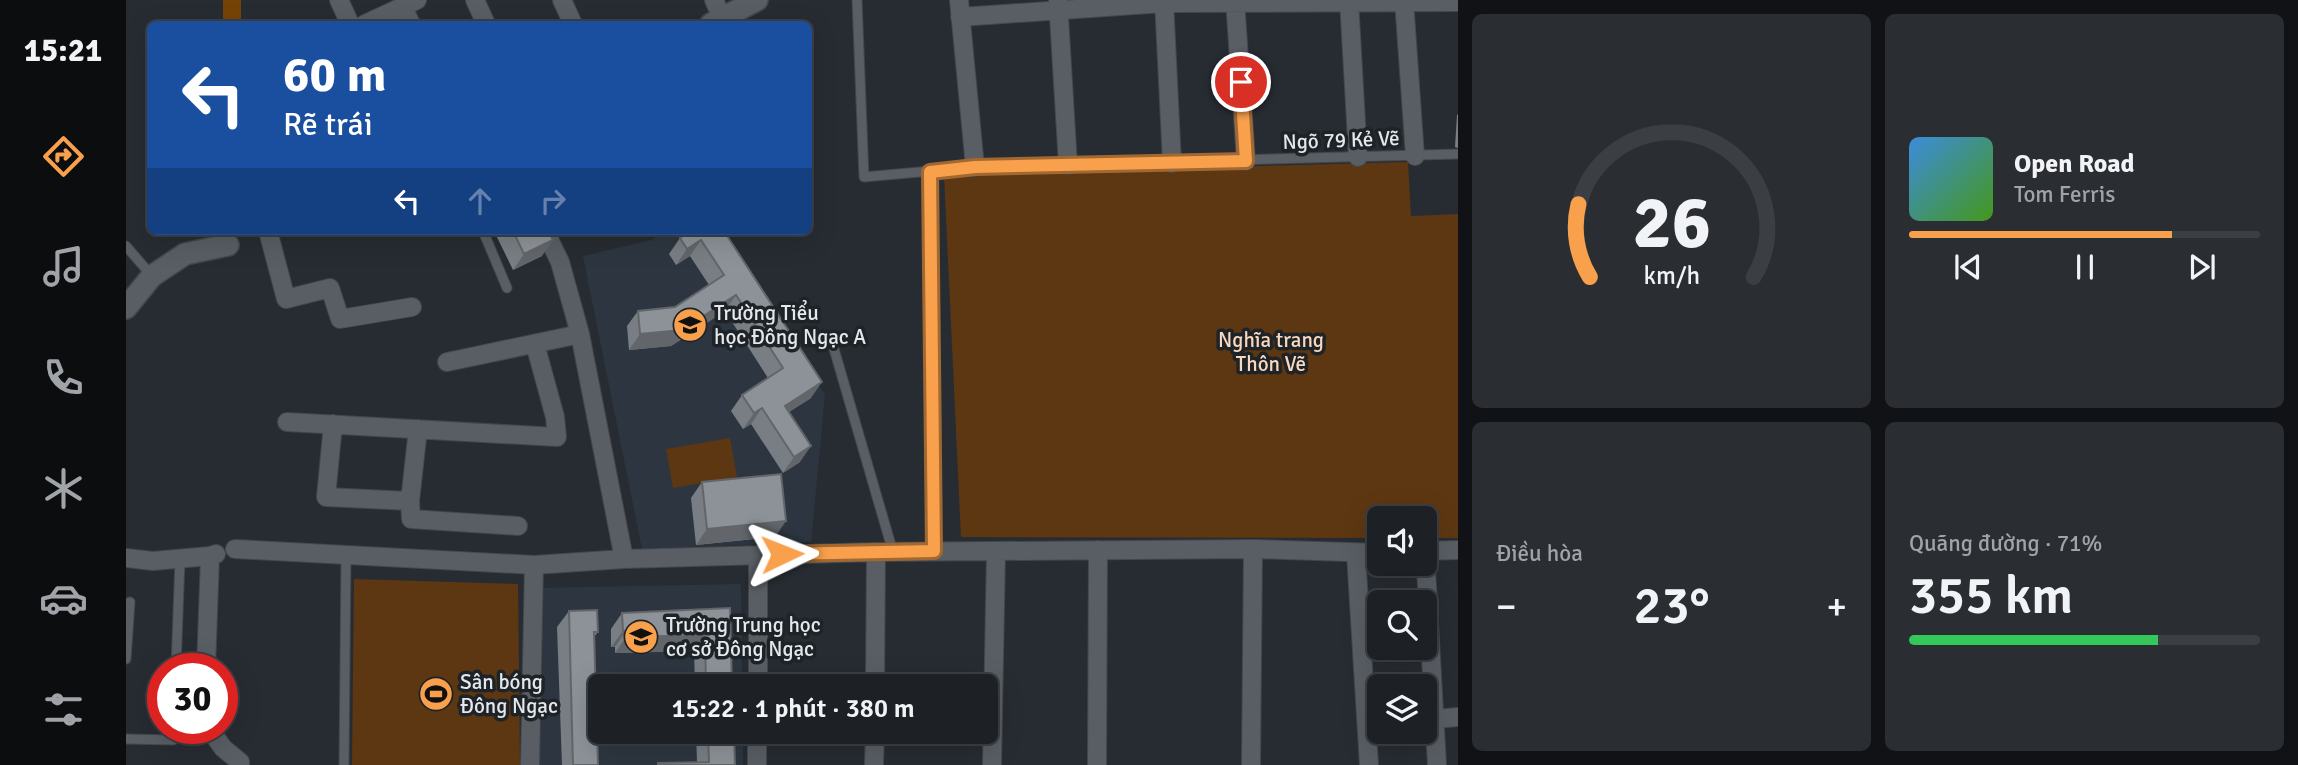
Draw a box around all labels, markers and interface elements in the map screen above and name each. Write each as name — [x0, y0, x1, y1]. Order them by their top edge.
text: 15:21 — [24, 31, 102, 70]
text: 60 m — [283, 45, 386, 105]
icon: left — [168, 49, 259, 140]
pin — [1211, 52, 1271, 112]
icon: arrive — [1222, 63, 1260, 101]
text: Rẽ trái — [283, 105, 373, 144]
street label: Ngõ 79 Kẻ Vẽ — [1282, 125, 1400, 155]
icon: directions — [39, 132, 88, 181]
text: Open Road — [2014, 148, 2135, 180]
text: 26 — [1632, 180, 1711, 269]
text: Tom Ferris — [2014, 180, 2115, 209]
icon: left — [388, 182, 426, 220]
icon: ahead — [461, 182, 499, 220]
icon: right — [534, 182, 572, 220]
icon: music — [39, 242, 88, 291]
icon: previous — [1949, 248, 1987, 286]
icon: pause — [2066, 248, 2104, 286]
icon: next — [2183, 248, 2221, 286]
text: km/h — [1643, 260, 1700, 291]
place label: Trường Tiểu học Đông Ngạc A — [714, 299, 866, 350]
school or university icon: Trường Tiểu học Đông Ngạc A — [671, 306, 709, 344]
park label: Nghĩa trang Thôn Vẽ — [1218, 327, 1324, 377]
icon: phone — [39, 353, 88, 402]
icon: climate — [39, 464, 88, 513]
map controls — [1367, 506, 1437, 744]
button: sound — [1367, 506, 1437, 576]
position arrow — [745, 517, 819, 591]
text: Quãng đường · 71% — [1909, 529, 2102, 558]
text: Điều hòa — [1496, 539, 1583, 568]
text: 355 km — [1909, 564, 2073, 628]
icon: car — [39, 574, 88, 623]
text: 23° — [1633, 574, 1710, 638]
text: − — [1496, 583, 1517, 630]
text: + — [1826, 583, 1847, 630]
button: search — [1367, 590, 1437, 660]
place label: Trường Trung học cơ sở Đông Ngạc — [666, 612, 821, 662]
school or university icon: Trường Trung học cơ sở Đông Ngạc — [622, 618, 660, 656]
speed limit sign: 30 — [147, 653, 238, 744]
place label: Sân bóng Đông Ngạc — [460, 669, 558, 719]
button: layers — [1367, 674, 1437, 744]
sports icon: Sân bóng Đông Ngạc — [417, 675, 455, 713]
icon: filters — [39, 685, 88, 734]
text: 15:22 · 1 phút · 380 m — [671, 693, 915, 725]

